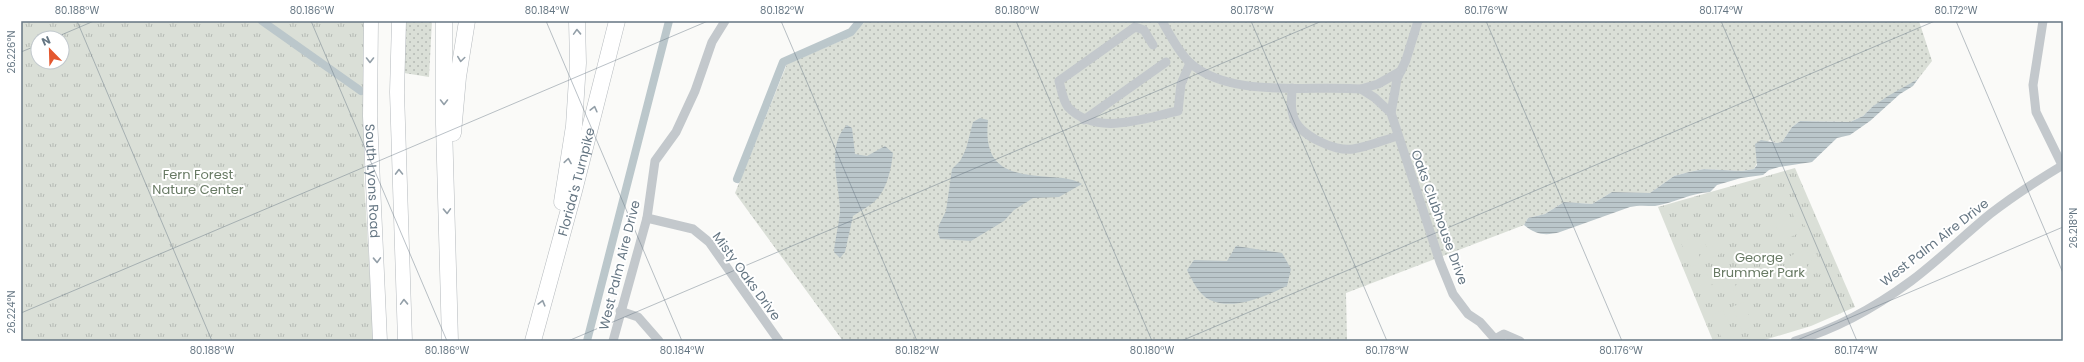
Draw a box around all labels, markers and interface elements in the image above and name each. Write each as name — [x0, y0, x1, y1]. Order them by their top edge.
text: 80.188°W — [55, 3, 99, 18]
text: 80.186°W — [290, 3, 334, 18]
text: 80.184°W — [525, 3, 569, 18]
text: 80.182°W — [760, 3, 804, 18]
text: 80.180°W — [995, 3, 1039, 18]
text: 80.178°W — [1230, 3, 1274, 18]
text: 80.176°W — [1464, 3, 1508, 18]
text: 80.174°W — [1699, 3, 1743, 18]
text: 80.172°W — [1935, 3, 1978, 18]
one-way arrow — [573, 29, 581, 35]
text: 26.226°N — [4, 30, 19, 74]
north arrow — [30, 30, 70, 70]
text: N — [39, 32, 53, 50]
one-way arrow — [457, 56, 466, 62]
one-way arrow — [366, 57, 374, 63]
one-way arrow — [440, 99, 448, 105]
one-way arrow — [590, 106, 598, 113]
street label: South Lyons Road — [360, 123, 384, 239]
street label: Florida's Turnpike — [553, 126, 600, 238]
street label: Oaks Clubhouse Drive — [1406, 147, 1473, 287]
one-way arrow — [563, 158, 572, 164]
park label: Fern Forest Nature Center — [152, 165, 244, 199]
one-way arrow — [395, 169, 403, 175]
street label: West Palm Aire Drive — [1876, 194, 1993, 291]
street label: West Palm Aire Drive — [594, 198, 645, 332]
one-way arrow — [443, 208, 451, 214]
text: 26.218°N — [2066, 208, 2081, 248]
street label: Misty Oaks Drive — [708, 228, 785, 324]
park label: George Brummer Park — [1713, 248, 1805, 282]
one-way arrow — [373, 257, 381, 263]
text: 26.224°N — [4, 290, 19, 334]
one-way arrow — [399, 299, 408, 305]
one-way arrow — [538, 300, 546, 307]
text: 80.188°W — [190, 343, 234, 358]
text: 80.186°W — [425, 343, 469, 358]
text: 80.184°W — [660, 343, 704, 358]
text: 80.182°W — [895, 343, 939, 358]
text: 80.180°W — [1130, 343, 1174, 358]
text: 80.178°W — [1365, 343, 1409, 358]
text: 80.176°W — [1599, 343, 1643, 358]
text: 80.174°W — [1834, 343, 1878, 358]

